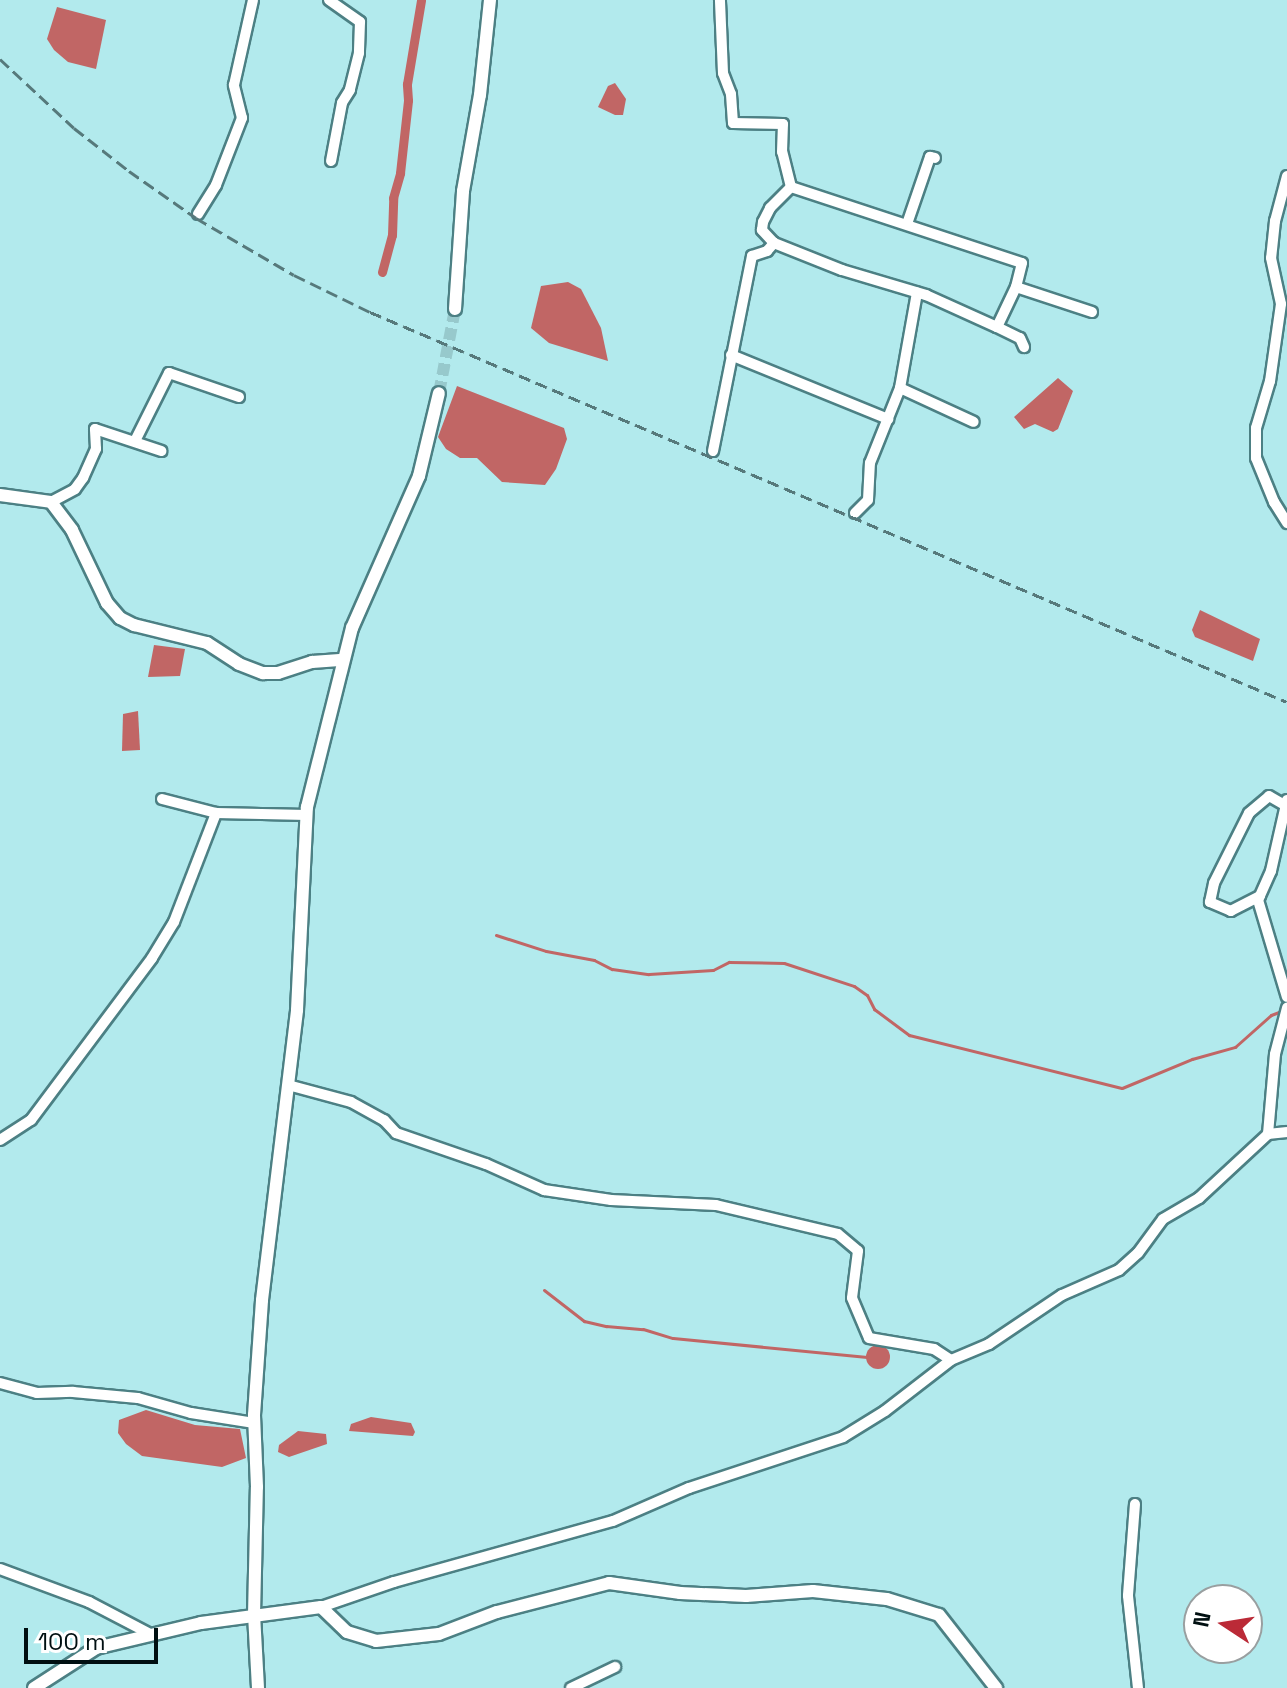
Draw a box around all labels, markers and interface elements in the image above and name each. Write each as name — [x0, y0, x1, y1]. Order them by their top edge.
north arrow — [1183, 1584, 1263, 1664]
text: N — [1186, 1609, 1217, 1630]
scale bar — [28, 1612, 162, 1662]
text: 100 m — [38, 1626, 106, 1657]

